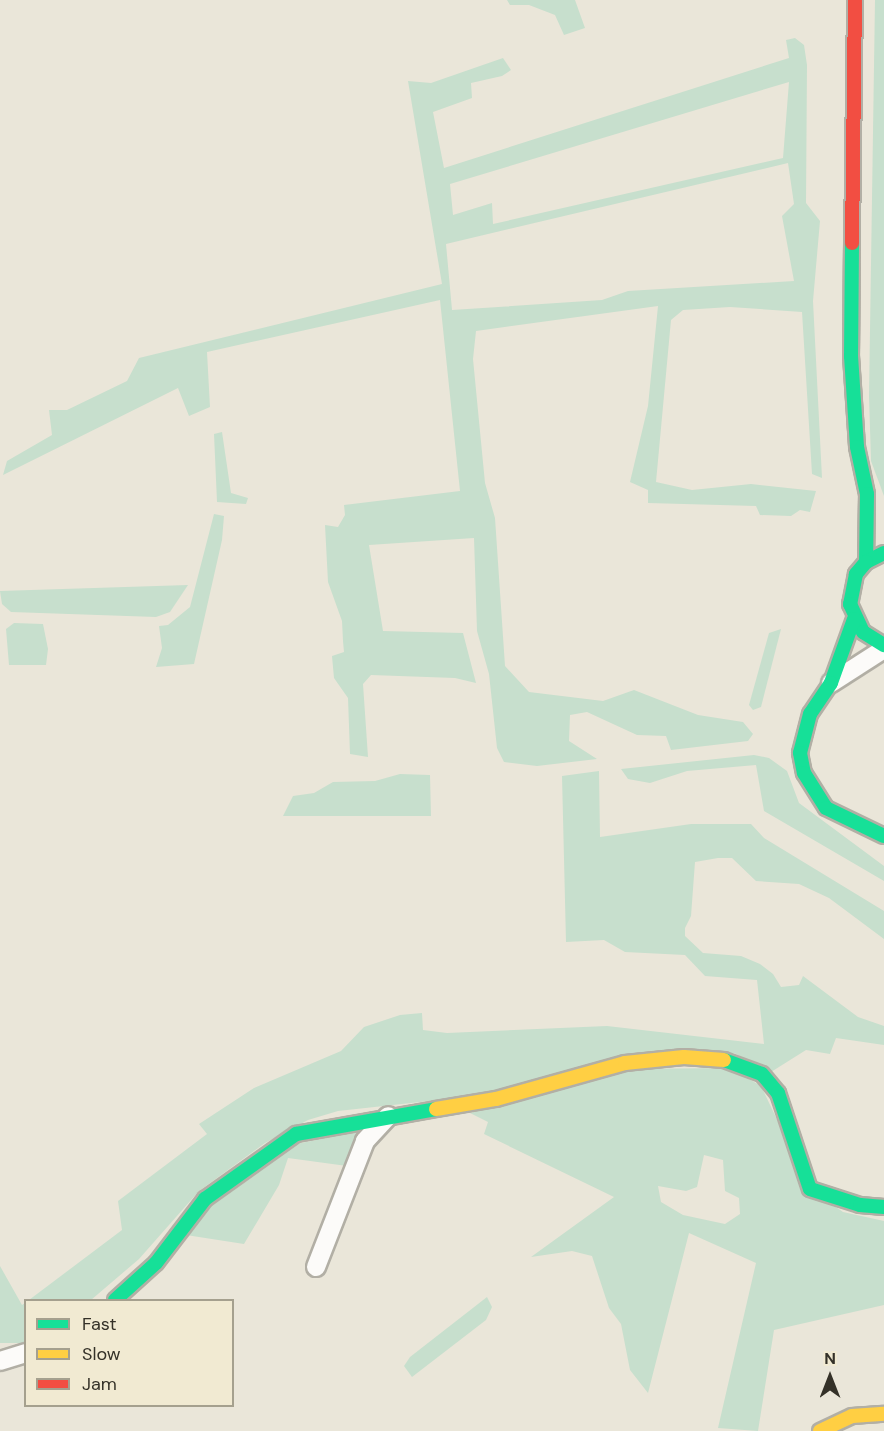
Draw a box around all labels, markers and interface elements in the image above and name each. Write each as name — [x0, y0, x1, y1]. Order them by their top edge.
legend — [24, 1299, 234, 1407]
text: Fast — [82, 1312, 117, 1336]
text: Slow — [82, 1342, 121, 1366]
north arrow — [800, 1347, 860, 1407]
text: N — [824, 1348, 836, 1369]
text: Jam — [82, 1372, 117, 1396]

